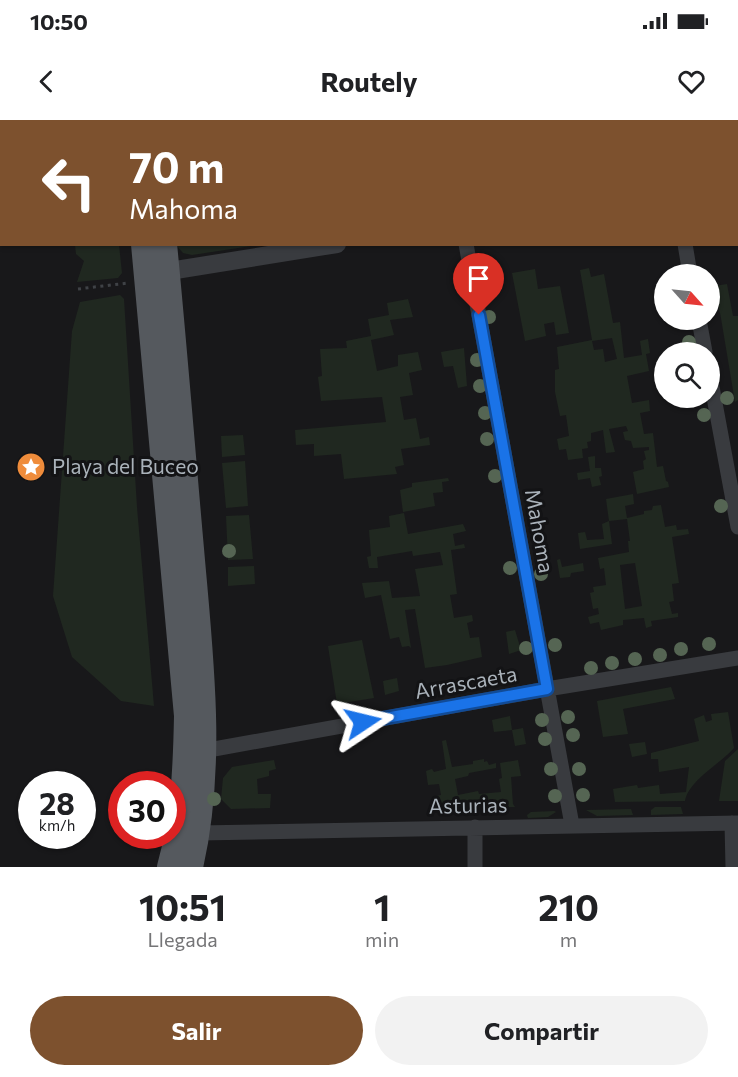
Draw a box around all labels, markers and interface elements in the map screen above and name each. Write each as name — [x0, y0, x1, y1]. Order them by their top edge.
text: 10:50 — [30, 8, 88, 35]
icon: back — [30, 65, 63, 98]
text: Routely — [321, 65, 417, 98]
icon: heart — [675, 65, 708, 98]
text: 70 m — [129, 140, 224, 192]
icon: left — [30, 144, 108, 222]
text: Mahoma — [129, 192, 238, 225]
pin — [453, 253, 504, 315]
icon: arrive — [462, 262, 495, 295]
north arrow — [654, 264, 720, 330]
map controls — [654, 264, 720, 408]
button: search — [654, 342, 720, 408]
place icon: Playa del Buceo — [15, 451, 47, 483]
place label: Playa del Buceo — [52, 453, 199, 478]
street label: Mahoma — [521, 487, 560, 575]
street label: Arrascaeta — [413, 660, 519, 703]
position arrow — [331, 690, 395, 754]
speed limit sign: 30 — [108, 771, 186, 849]
text: 28 — [39, 784, 75, 821]
street label: Asturias — [428, 791, 508, 818]
text: km/h — [39, 816, 75, 834]
text: 10:51 — [139, 884, 226, 928]
text: 1 — [374, 884, 390, 928]
text: 210 — [538, 884, 599, 928]
text: Llegada — [147, 927, 218, 951]
text: min — [365, 927, 399, 951]
text: m — [560, 927, 577, 951]
button: Salir — [30, 996, 363, 1065]
button: Compartir — [375, 996, 708, 1065]

